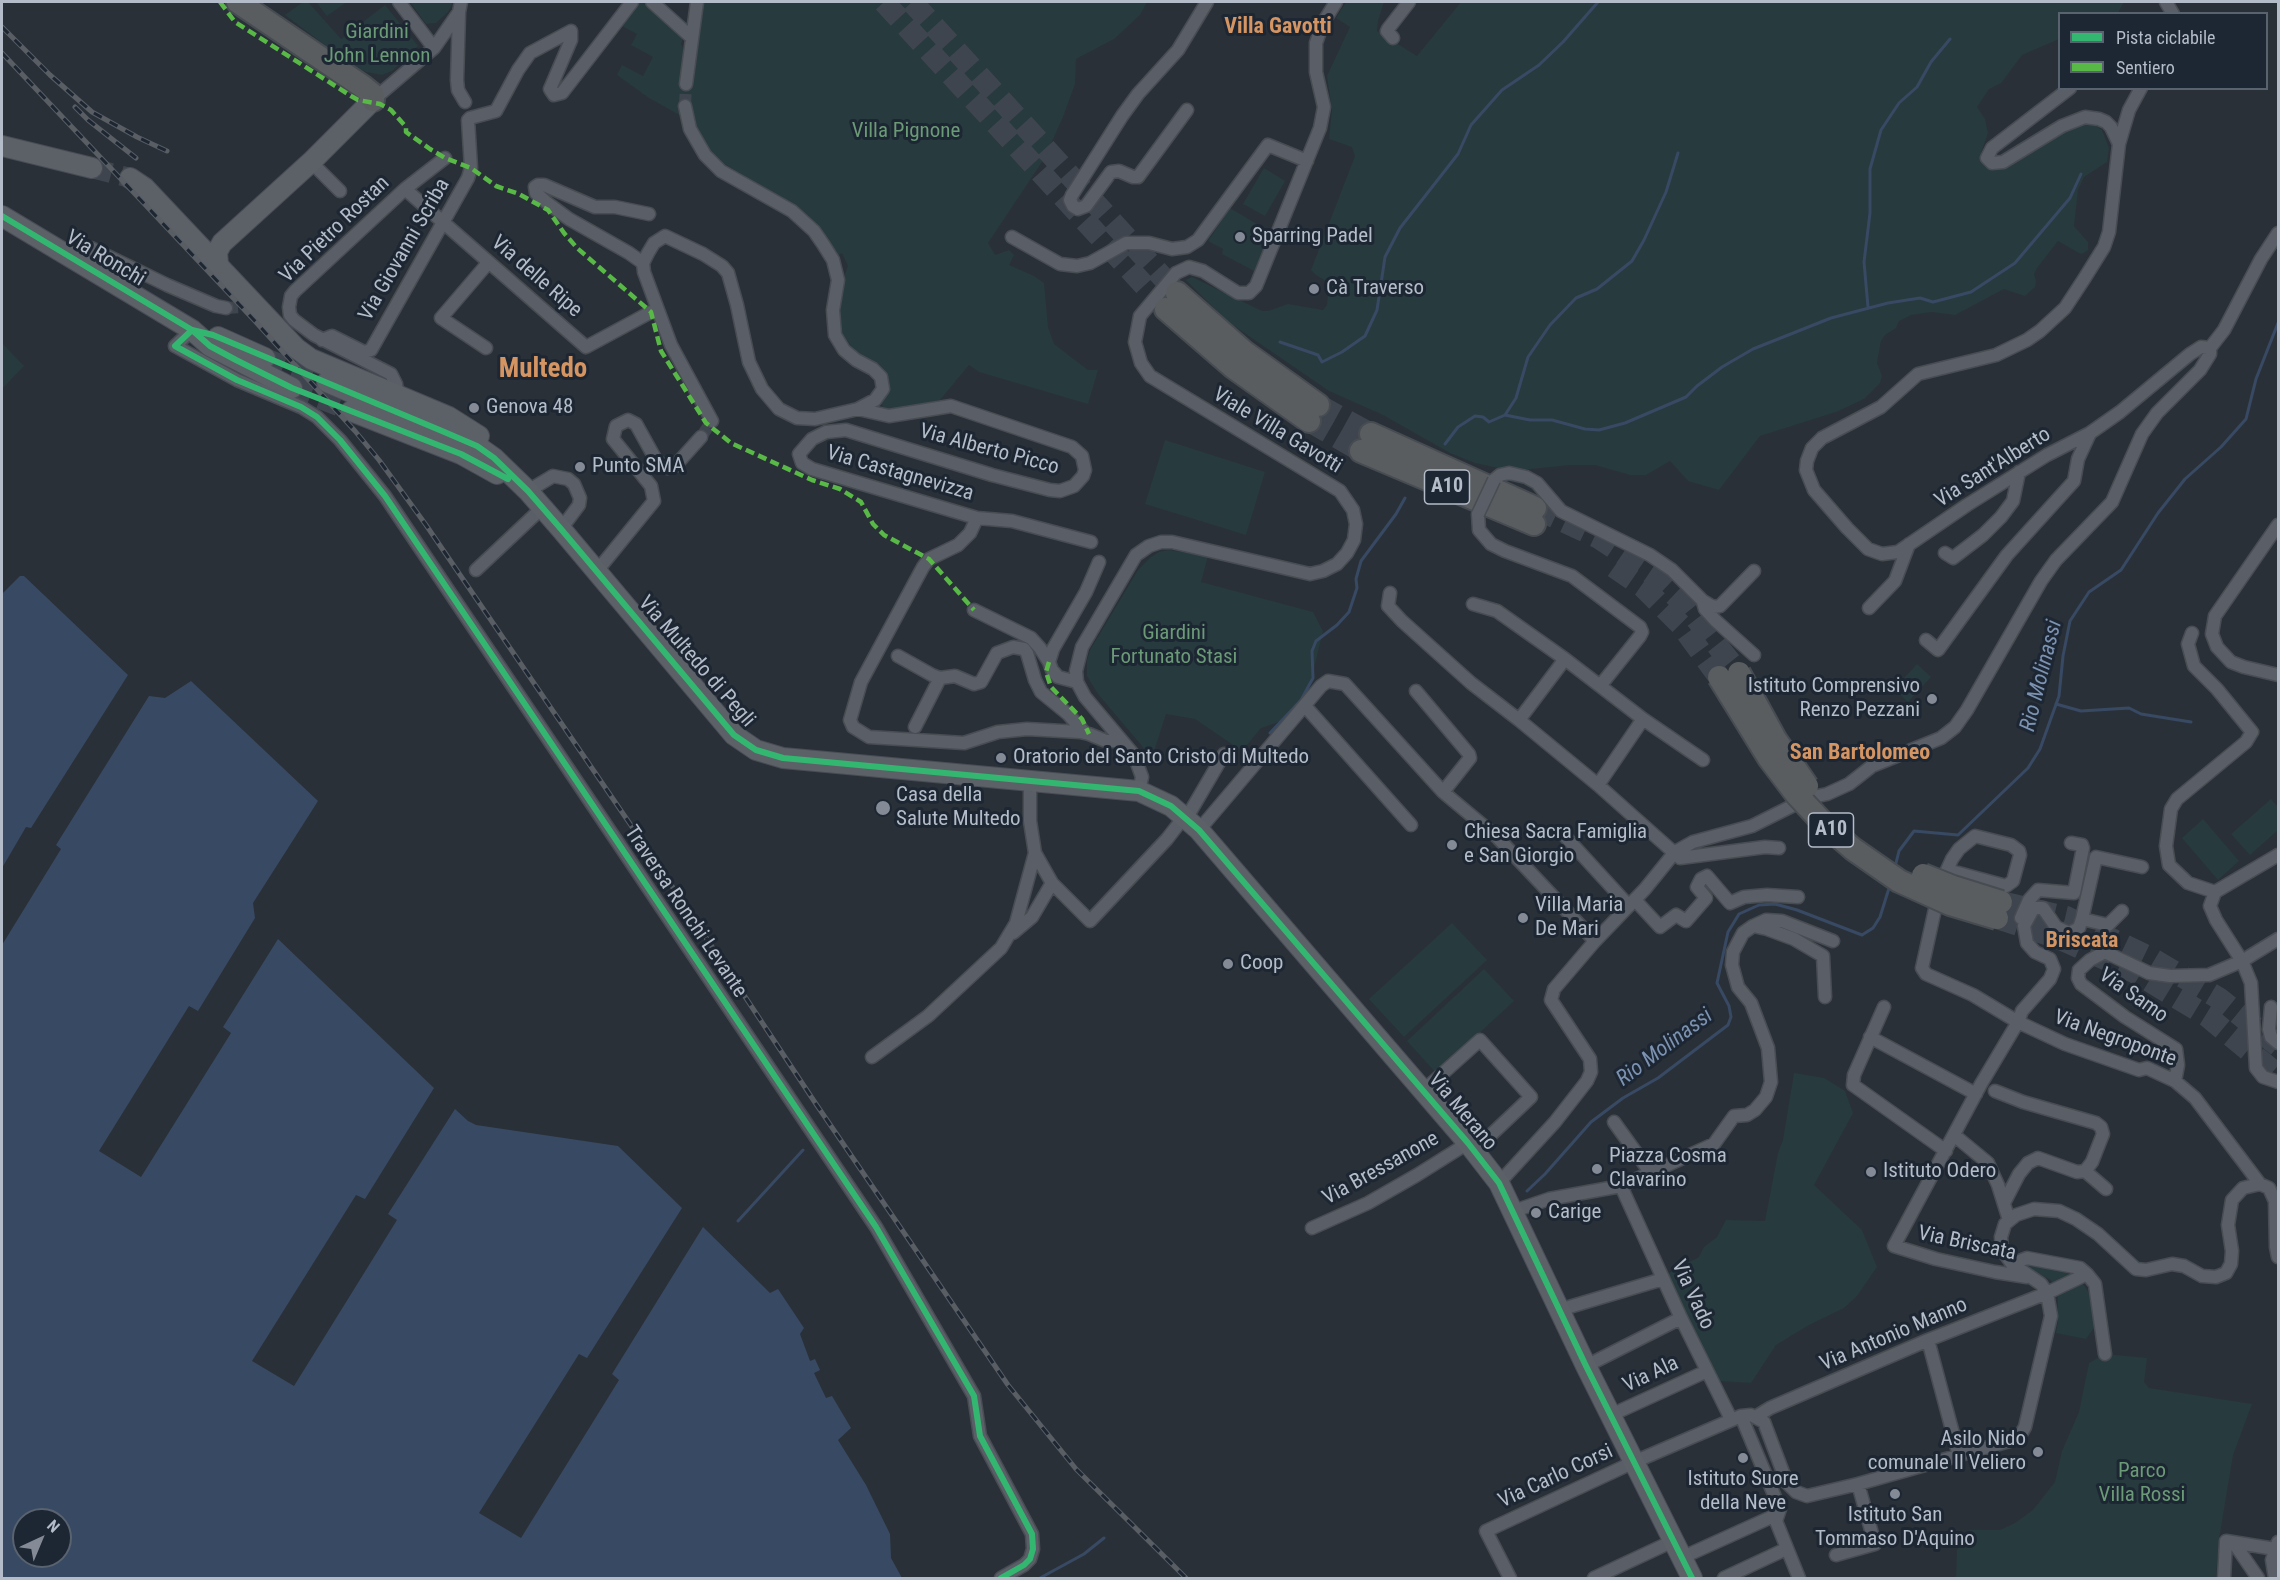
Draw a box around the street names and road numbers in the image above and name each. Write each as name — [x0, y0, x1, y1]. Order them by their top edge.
street label: Via Pietro Rostan — [275, 171, 395, 289]
street label: Via Giovanni Scriba — [354, 174, 456, 326]
street label: Via Ronchi — [61, 226, 149, 292]
street label: Via delle Ripe — [485, 231, 587, 323]
street label: Viale Villa Gavotti — [1208, 383, 1346, 479]
street label: Via Alberto Picco — [917, 419, 1061, 481]
street label: Via Sant'Alberto — [1930, 422, 2056, 514]
street label: Via Castagnevizza — [824, 441, 976, 507]
road number: A10 — [1424, 470, 1470, 504]
street label: Via Multedo di Pegli — [632, 591, 760, 733]
road number: A10 — [1808, 813, 1854, 847]
street label: Traversa Ronchi Levante — [618, 821, 752, 1003]
street label: Via Samo — [2094, 963, 2172, 1029]
street label: Via Negroponte — [2050, 1005, 2180, 1073]
street label: Via Merano — [1422, 1068, 1502, 1156]
street label: Via Bressanone — [1319, 1127, 1443, 1211]
street label: Via Briscata — [1916, 1221, 2018, 1267]
street label: Via Vado — [1665, 1256, 1719, 1334]
street label: Via Antonio Manno — [1817, 1293, 1971, 1377]
street label: Via Ala — [1619, 1351, 1683, 1399]
street label: Via Carlo Corsi — [1495, 1440, 1617, 1514]

